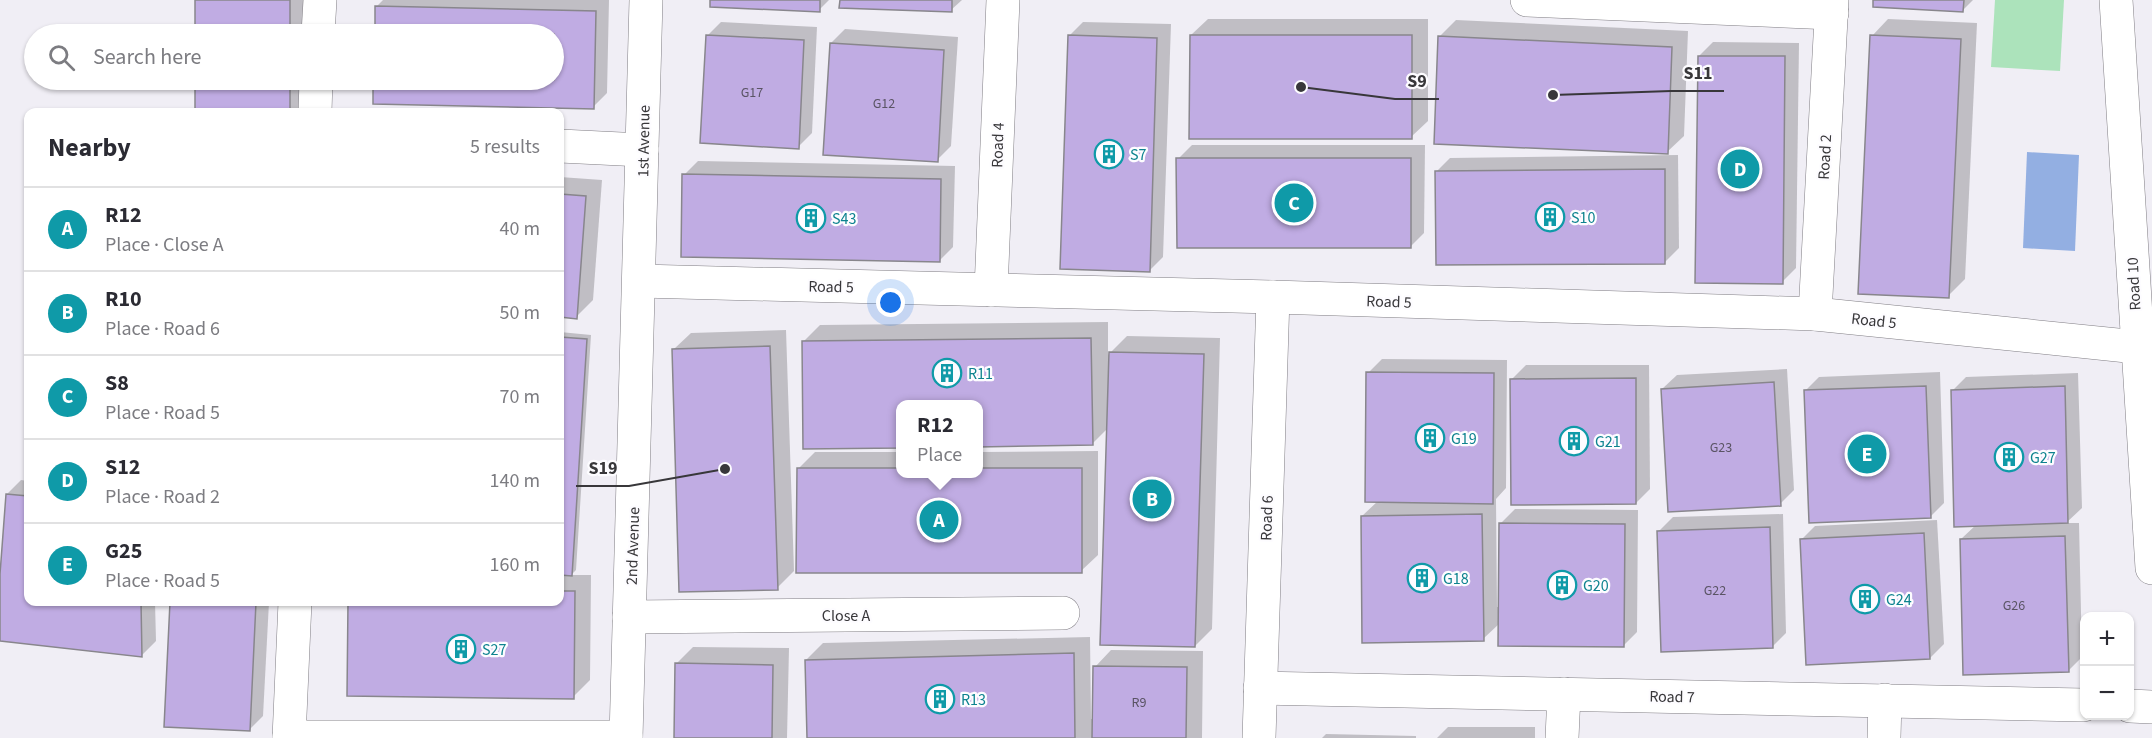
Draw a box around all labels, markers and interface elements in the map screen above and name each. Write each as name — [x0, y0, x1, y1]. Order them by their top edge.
search box — [24, 24, 564, 90]
icon: search — [45, 41, 78, 74]
text: Search here — [93, 41, 201, 73]
callout: S11 — [1671, 55, 1724, 91]
text: S11 — [1683, 61, 1713, 86]
callout: S9 — [1395, 63, 1439, 99]
text: S9 — [1407, 69, 1427, 94]
house number: G17 — [741, 83, 763, 103]
house number: G12 — [873, 94, 895, 114]
street label: 1st Avenue — [632, 105, 656, 177]
street label: Road 4 — [986, 122, 1010, 168]
text: Nearby — [48, 129, 131, 166]
text: 5 results — [470, 133, 540, 161]
street label: Road 2 — [1813, 134, 1837, 180]
building icon: S7 — [1093, 138, 1125, 170]
place label: S7 — [1130, 144, 1147, 166]
pin: D — [1720, 146, 1760, 192]
pin: C — [1274, 180, 1314, 226]
text: R12 — [105, 199, 142, 231]
building icon: S10 — [1534, 201, 1566, 233]
building icon: S43 — [795, 202, 827, 234]
place label: S10 — [1571, 207, 1595, 229]
place label: S43 — [832, 208, 856, 230]
text: A — [62, 215, 73, 243]
text: 40 m — [500, 215, 540, 243]
text: Place · Close A — [105, 231, 224, 259]
street label: Road 10 — [2122, 257, 2146, 311]
street label: Road 5 — [808, 276, 854, 298]
text: R10 — [105, 283, 142, 315]
your location — [876, 288, 905, 317]
street label: Road 5 — [1366, 290, 1412, 314]
text: B — [61, 299, 74, 327]
text: 50 m — [500, 299, 540, 327]
street label: Road 5 — [1850, 308, 1898, 334]
text: Place · Road 6 — [105, 315, 220, 343]
building icon: R11 — [931, 357, 963, 389]
place label: R11 — [968, 363, 993, 385]
text: S8 — [105, 367, 129, 399]
text: C — [62, 383, 73, 411]
text: 70 m — [500, 383, 540, 411]
text: Place · Road 5 — [105, 399, 220, 427]
popup — [896, 400, 983, 478]
text: R12 — [917, 409, 954, 441]
building icon: G19 — [1414, 422, 1446, 454]
building icon: G21 — [1558, 425, 1590, 457]
place label: G19 — [1451, 428, 1477, 450]
place label: G21 — [1595, 431, 1621, 453]
pin: E — [1848, 432, 1886, 476]
house number: G23 — [1710, 438, 1732, 458]
text: Place — [917, 441, 962, 469]
building icon: G27 — [1993, 441, 2025, 473]
place label: G27 — [2030, 447, 2056, 469]
callout: S19 — [576, 450, 629, 486]
text: S12 — [105, 451, 140, 483]
text: S19 — [588, 456, 618, 481]
text: D — [61, 467, 74, 495]
text: 140 m — [490, 467, 540, 495]
pin: B — [1132, 476, 1172, 522]
text: Place · Road 2 — [105, 483, 220, 511]
street label: Road 6 — [1255, 495, 1279, 541]
pin: A — [920, 498, 958, 542]
street label: 2nd Avenue — [621, 507, 645, 585]
text: G25 — [105, 535, 142, 567]
text: E — [62, 551, 73, 579]
text: 160 m — [490, 551, 540, 579]
building icon: G18 — [1406, 562, 1438, 594]
text: Place · Road 5 — [105, 567, 220, 595]
place label: G18 — [1443, 568, 1469, 590]
building icon: G20 — [1546, 569, 1578, 601]
place label: G20 — [1583, 575, 1609, 597]
house number: G22 — [1704, 581, 1726, 601]
building icon: G24 — [1849, 583, 1881, 615]
place label: G24 — [1886, 589, 1912, 611]
house number: G26 — [2003, 596, 2025, 616]
street label: Close A — [822, 605, 870, 627]
map controls — [2080, 612, 2134, 720]
button: + — [2080, 612, 2134, 666]
building icon: S27 — [445, 633, 477, 665]
place label: S27 — [482, 639, 506, 661]
button: − — [2080, 666, 2134, 720]
building icon: R13 — [924, 683, 956, 715]
street label: Road 7 — [1649, 686, 1695, 708]
place label: R13 — [961, 689, 986, 711]
house number: R9 — [1132, 693, 1146, 713]

